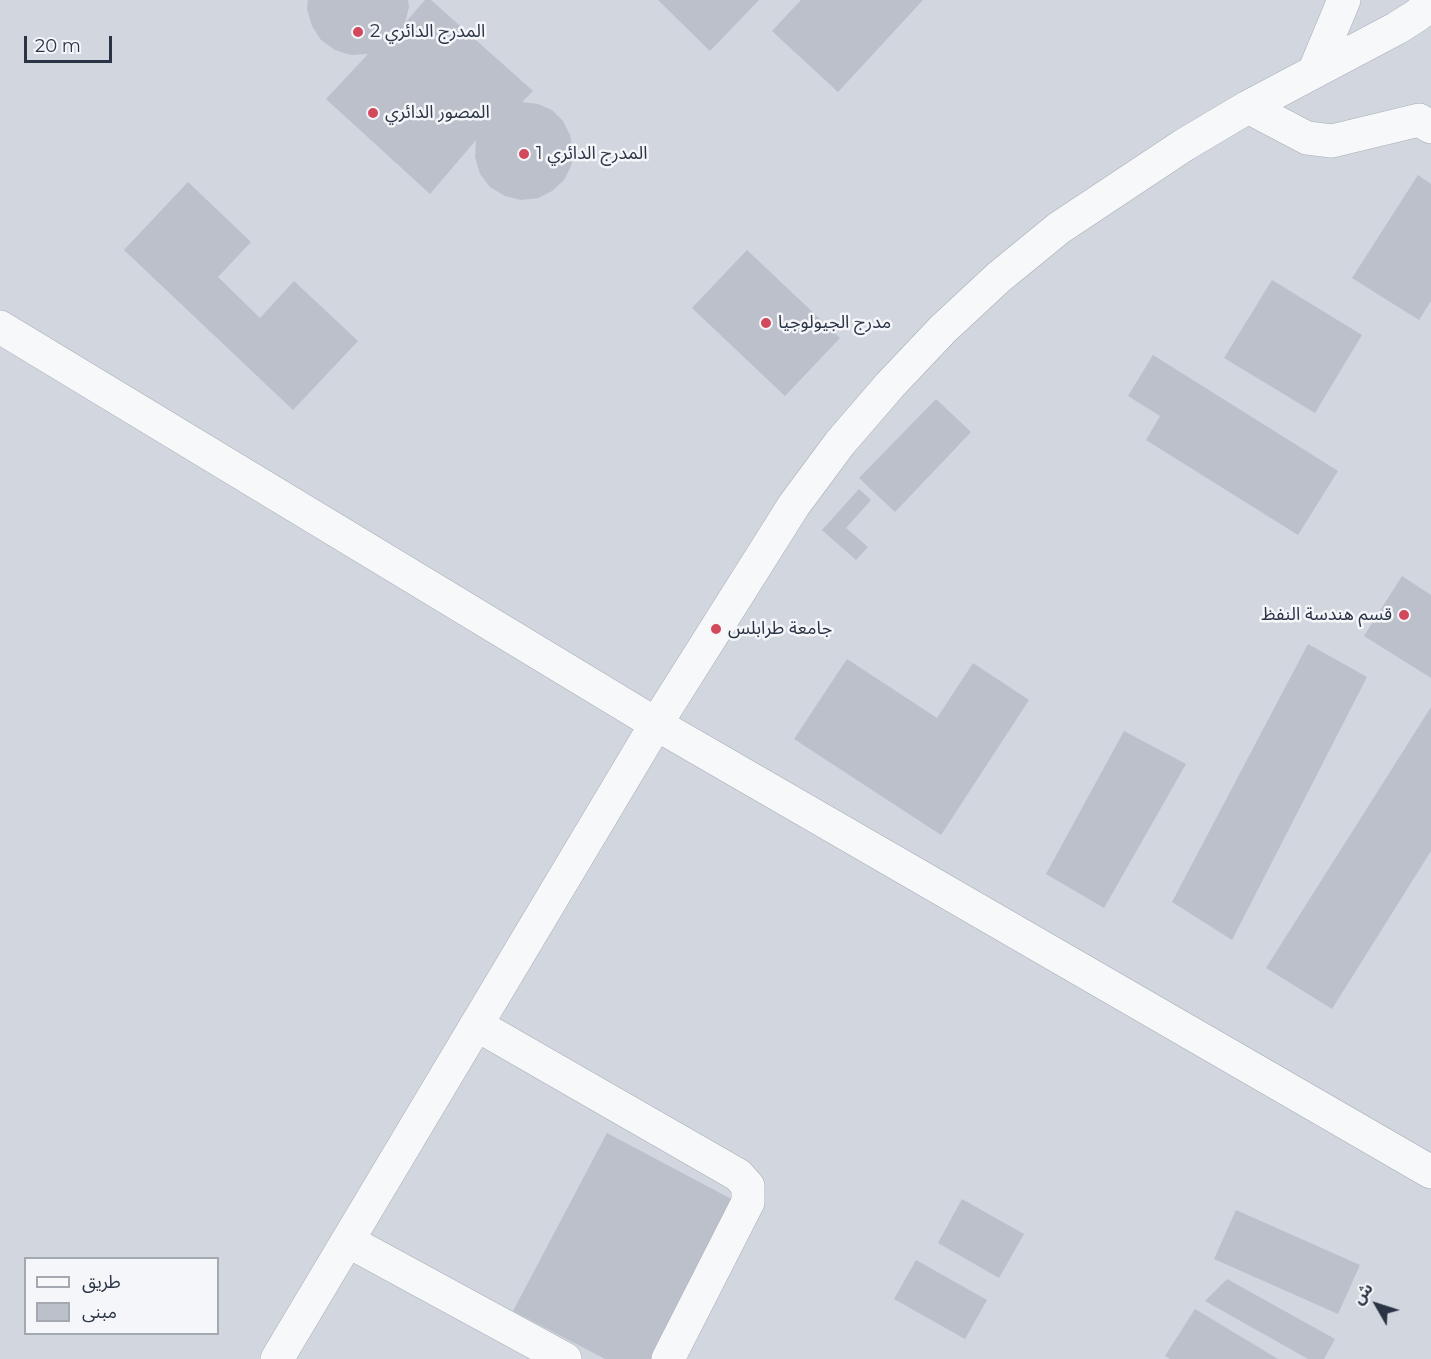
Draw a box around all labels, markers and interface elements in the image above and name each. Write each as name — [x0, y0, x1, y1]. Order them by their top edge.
place label: المدرج الدائري 2 — [370, 21, 485, 43]
scale bar — [27, 24, 116, 62]
marker: المدرج الدائري 2 — [351, 25, 365, 39]
text: 20 m — [35, 35, 81, 57]
place label: المصور الدائري — [385, 102, 490, 124]
marker: المصور الدائري — [366, 106, 380, 120]
place label: المدرج الدائري 1 — [536, 143, 647, 165]
marker: المدرج الدائري 1 — [517, 147, 531, 161]
place label: مدرج الجيولوجيا — [778, 312, 891, 334]
marker: مدرج الجيولوجيا — [759, 316, 773, 330]
place label: قسم هندسة النفظ — [1261, 604, 1392, 626]
marker: قسم هندسة النفظ — [1397, 608, 1411, 622]
place label: جامعة طرابلس — [728, 618, 832, 640]
marker: جامعة طرابلس — [709, 622, 723, 636]
legend — [24, 1257, 219, 1335]
text: طريق — [82, 1271, 121, 1293]
north arrow — [1347, 1275, 1407, 1335]
text: ش — [1348, 1279, 1377, 1308]
text: مبنى — [82, 1301, 117, 1323]

